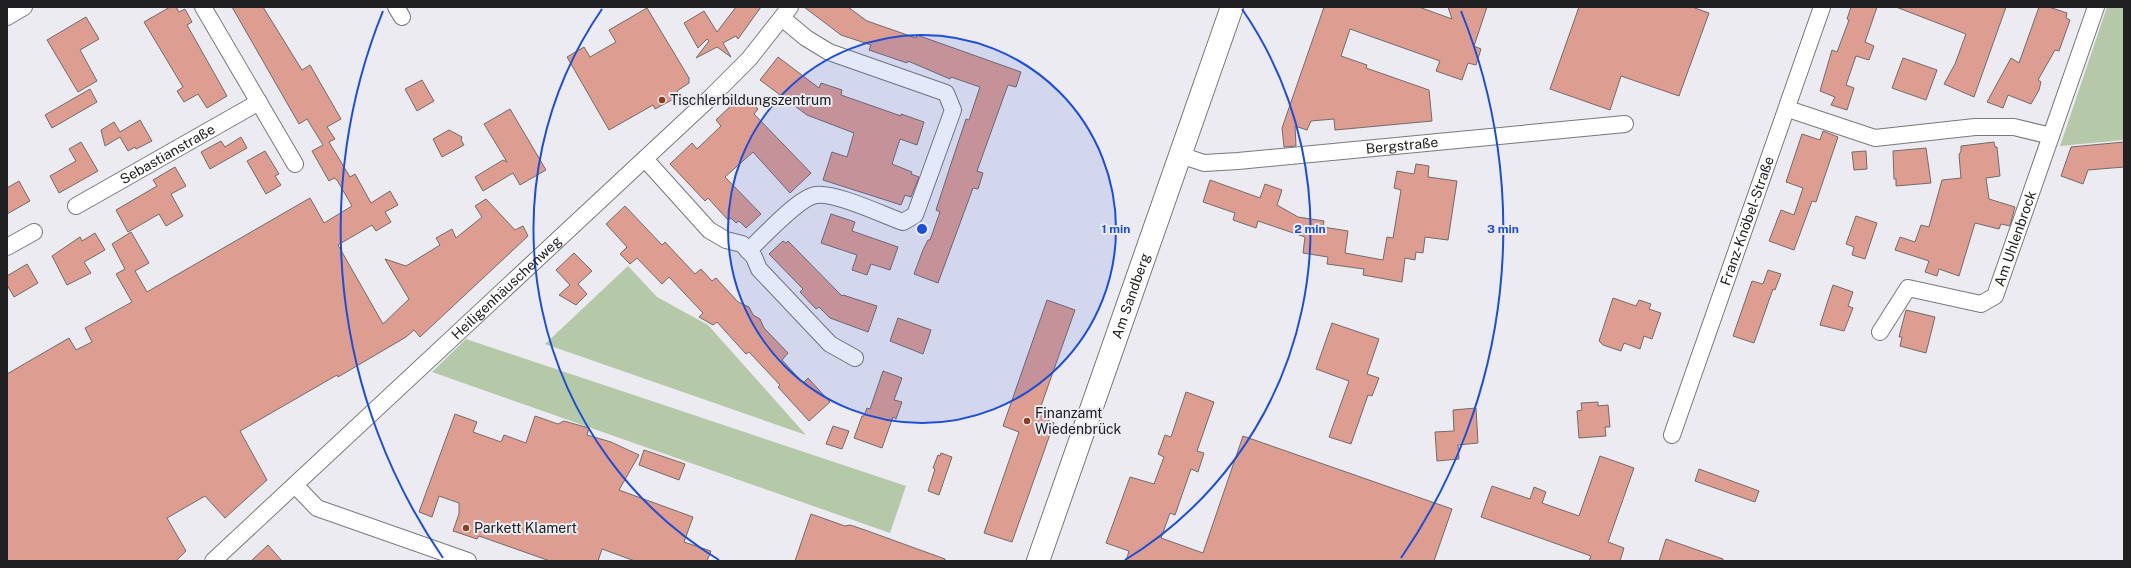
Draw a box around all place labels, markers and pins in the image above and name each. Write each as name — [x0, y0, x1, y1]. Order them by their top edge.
place label: Tischlerbildungszentrum — [670, 92, 831, 108]
marker: Tischlerbildungszentrum — [657, 95, 667, 105]
centre of rings — [915, 222, 929, 236]
place label: Finanzamt Wiedenbrück — [1035, 405, 1122, 437]
marker: Finanzamt Wiedenbrück — [1022, 416, 1032, 426]
place label: Parkett Klamert — [474, 520, 577, 536]
marker: Parkett Klamert — [461, 523, 471, 533]

